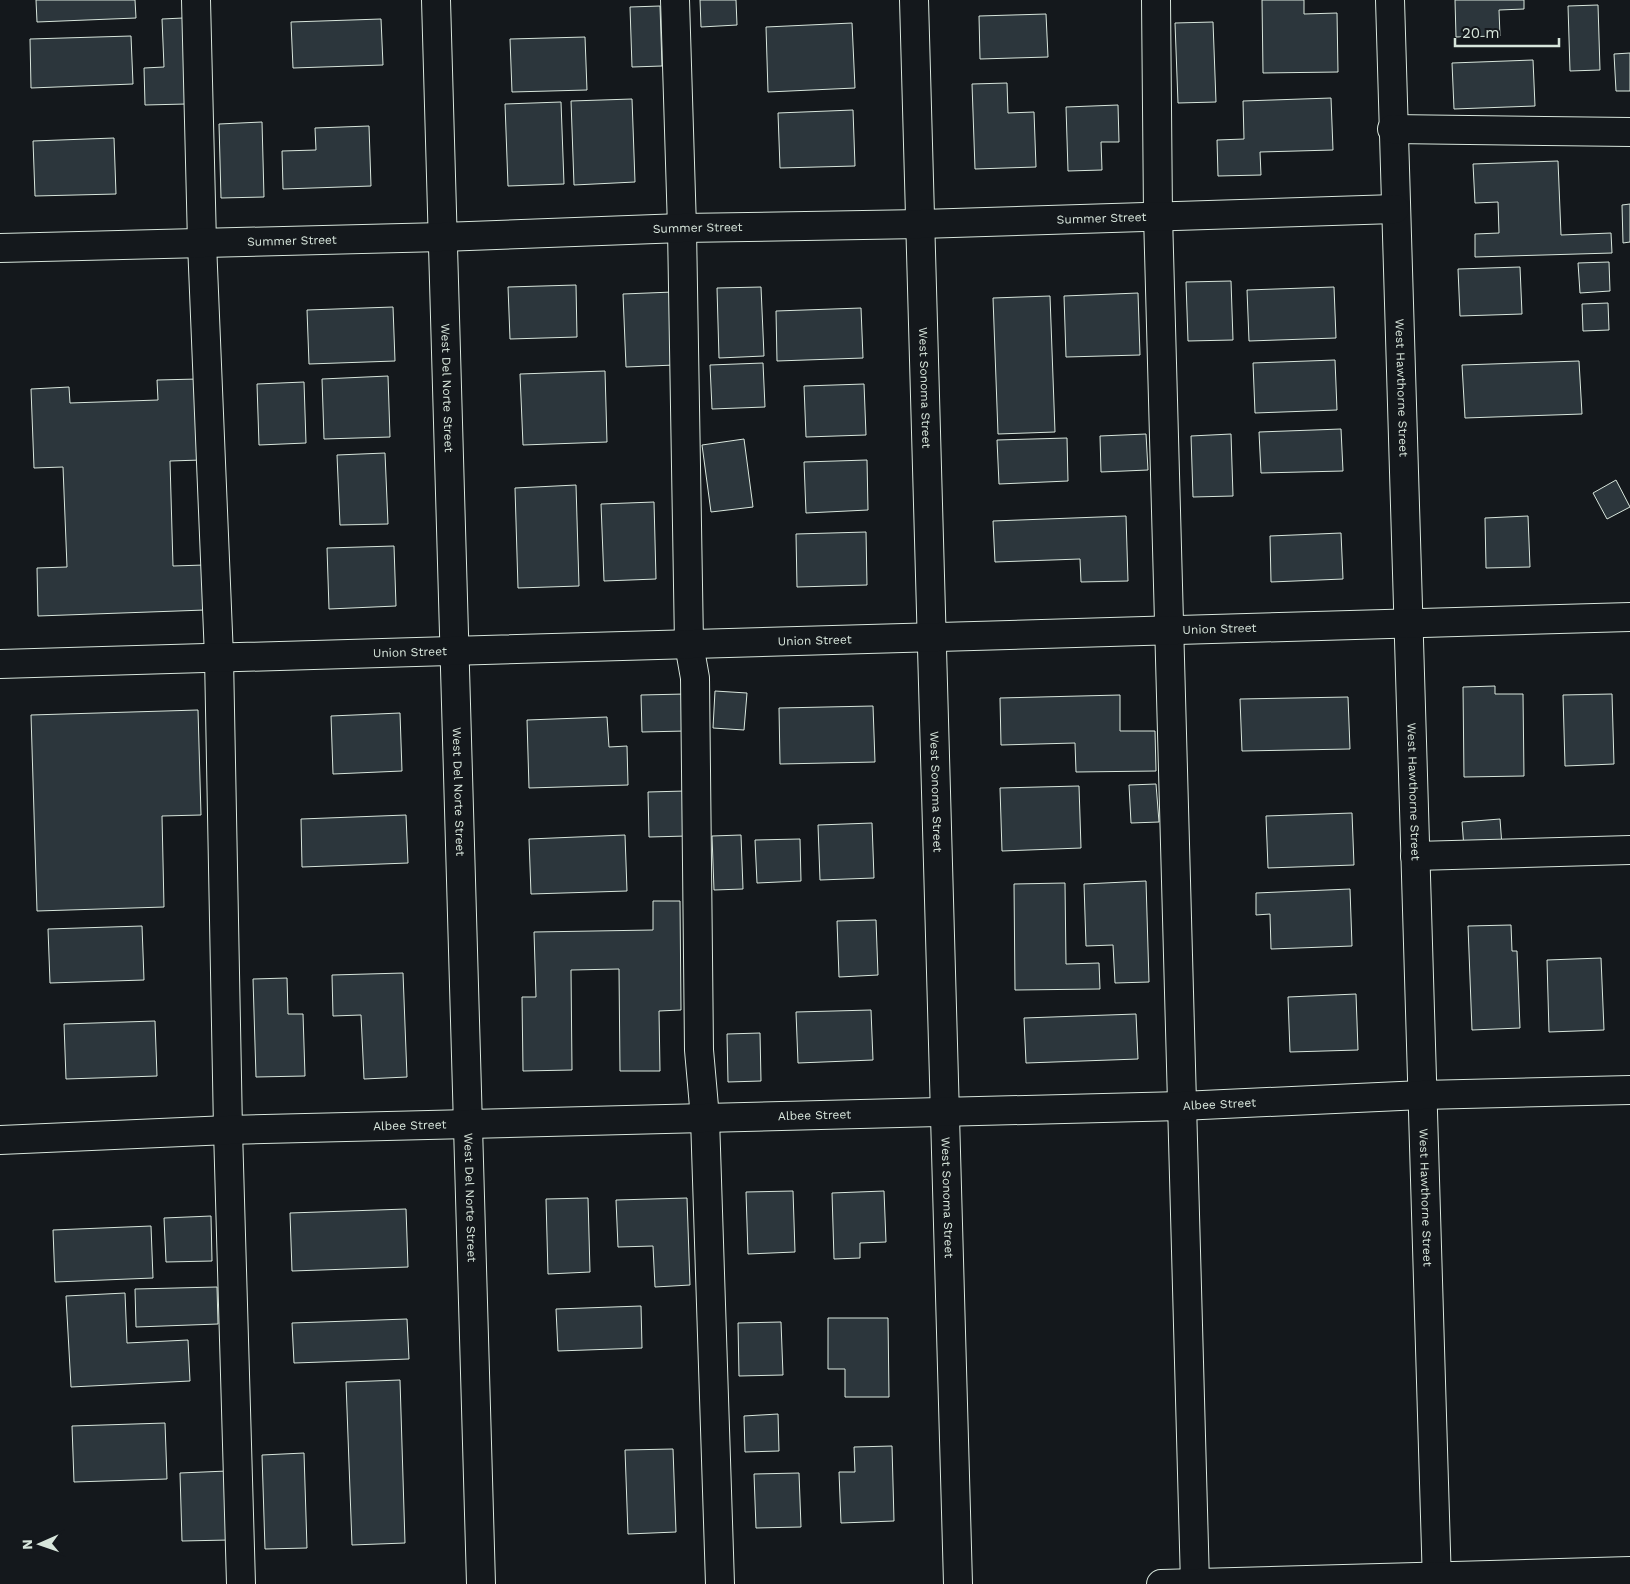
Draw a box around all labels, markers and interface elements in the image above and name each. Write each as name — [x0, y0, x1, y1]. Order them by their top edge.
scale bar — [1455, 15, 1559, 47]
text: 20 m — [1462, 24, 1500, 42]
street label: Summer Street — [1056, 210, 1147, 227]
street label: Summer Street — [653, 220, 743, 236]
street label: Summer Street — [247, 233, 337, 249]
street label: West Hawthorne Street — [1392, 319, 1411, 457]
street label: West Del Norte Street — [438, 323, 456, 453]
street label: West Sonoma Street — [916, 327, 933, 449]
street label: Union Street — [1182, 621, 1257, 637]
street label: Union Street — [777, 632, 852, 649]
street label: Union Street — [373, 644, 447, 660]
street label: West Hawthorne Street — [1404, 722, 1423, 861]
street label: West Del Norte Street — [450, 727, 467, 856]
street label: West Sonoma Street — [927, 731, 945, 853]
street label: Albee Street — [1183, 1096, 1256, 1113]
street label: Albee Street — [778, 1107, 851, 1123]
street label: Albee Street — [373, 1118, 447, 1133]
street label: West Hawthorne Street — [1416, 1128, 1435, 1267]
street label: West Del Norte Street — [461, 1133, 479, 1262]
street label: West Sonoma Street — [939, 1137, 956, 1258]
north arrow — [15, 1519, 65, 1569]
text: N — [19, 1539, 35, 1550]

